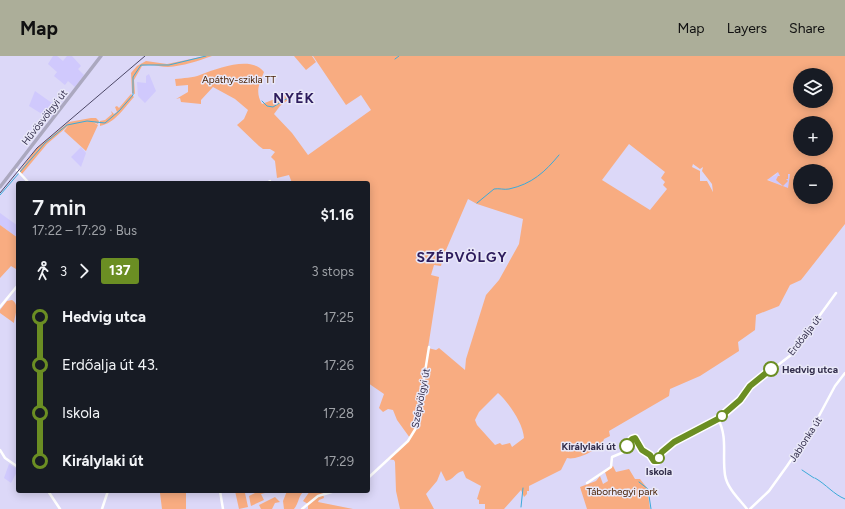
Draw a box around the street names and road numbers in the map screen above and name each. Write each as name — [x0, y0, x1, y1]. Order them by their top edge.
street label: Hűvösvölgyi út — [19, 87, 70, 148]
street label: Erdőalja út — [785, 312, 824, 358]
street label: Szépvölgyi út — [408, 367, 433, 429]
street label: Jablonka út — [786, 414, 825, 464]

